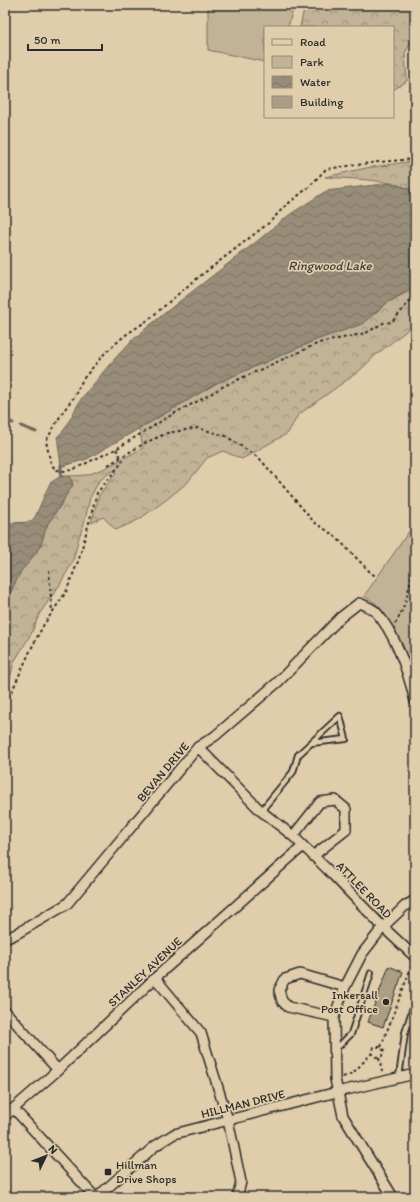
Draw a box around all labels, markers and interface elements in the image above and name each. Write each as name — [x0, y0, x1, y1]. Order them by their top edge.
scale bar — [28, 26, 102, 52]
legend — [264, 26, 394, 118]
text: 50 m — [34, 33, 60, 47]
text: Road — [300, 35, 326, 49]
text: Park — [300, 55, 324, 69]
text: Water — [300, 75, 331, 89]
text: Building — [300, 95, 344, 109]
water label: Ringwood Lake — [288, 258, 373, 273]
street label: BEVAN DRIVE — [134, 739, 192, 805]
street label: ATTLEE ROAD — [333, 859, 395, 922]
street label: STANLEY AVENUE — [105, 934, 185, 1010]
place label: Inkersall Post Office — [321, 988, 379, 1016]
marker: Inkersall Post Office — [381, 997, 391, 1007]
street label: HILLMAN DRIVE — [200, 1087, 287, 1121]
north arrow — [26, 1136, 66, 1176]
text: N — [46, 1142, 60, 1157]
place label: Hillman Drive Shops — [116, 1158, 177, 1186]
marker: Hillman Drive Shops — [103, 1167, 113, 1177]

